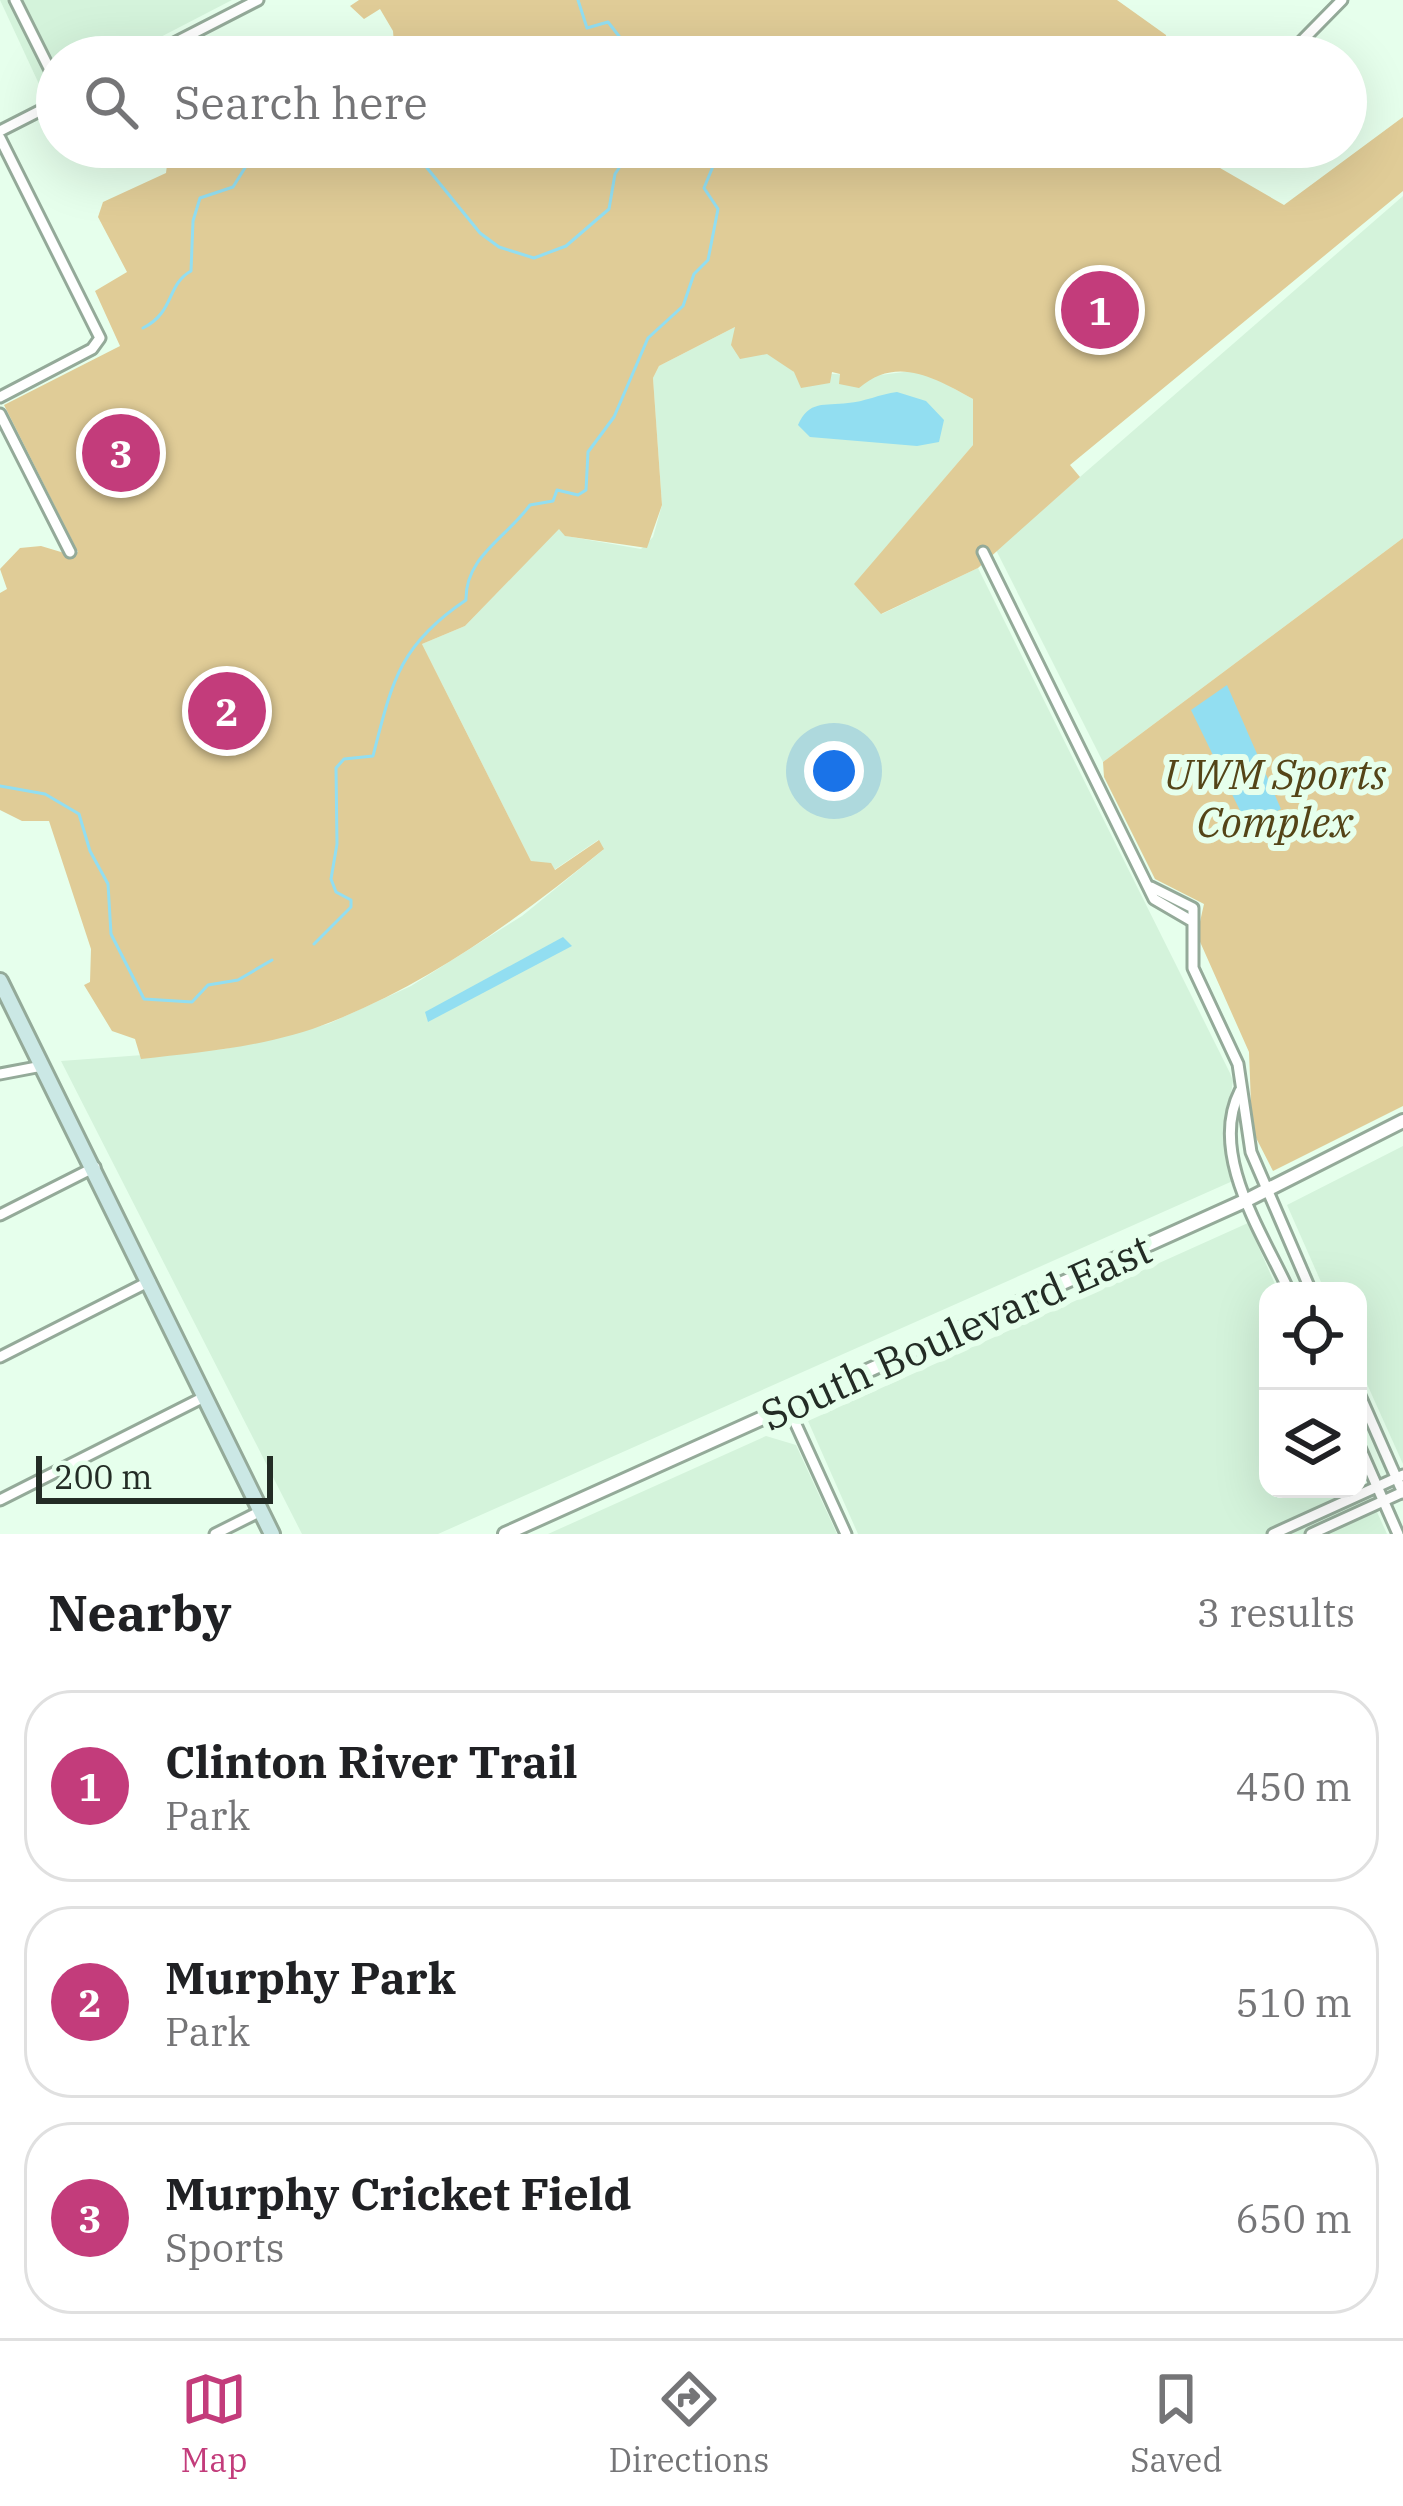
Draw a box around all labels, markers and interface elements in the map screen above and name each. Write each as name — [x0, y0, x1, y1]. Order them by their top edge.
search box — [36, 36, 1367, 168]
icon: search — [78, 69, 144, 135]
text: Search here — [174, 73, 428, 131]
pin: 1 — [1061, 265, 1139, 355]
pin: 3 — [82, 408, 160, 498]
pin: 2 — [188, 666, 266, 756]
your location — [804, 741, 864, 801]
park label: UWM Sports Complex — [1164, 746, 1387, 849]
street label: South Boulevard East — [752, 1221, 1160, 1442]
map controls — [1259, 1282, 1367, 1498]
button: locate — [1259, 1282, 1367, 1390]
button: layers — [1259, 1390, 1367, 1498]
scale bar — [36, 1450, 273, 1503]
text: 200 m — [54, 1455, 153, 1498]
text: Nearby — [48, 1579, 232, 1645]
text: 3 results — [1197, 1587, 1355, 1638]
text: Clinton River Trail — [165, 1732, 578, 1790]
text: 1 — [78, 1761, 102, 1812]
text: 450 m — [1236, 1761, 1352, 1812]
text: Park — [165, 1790, 250, 1841]
text: Murphy Park — [165, 1948, 456, 2006]
text: 2 — [78, 1977, 102, 2028]
text: 510 m — [1236, 1977, 1352, 2028]
text: Park — [165, 2006, 250, 2057]
text: Murphy Cricket Field — [165, 2164, 632, 2222]
text: 3 — [78, 2193, 102, 2244]
text: 650 m — [1236, 2193, 1352, 2244]
text: Sports — [165, 2222, 285, 2273]
tab: Map — [180, 2366, 247, 2481]
tab: Directions — [608, 2366, 769, 2481]
tab: Saved — [1130, 2366, 1223, 2481]

